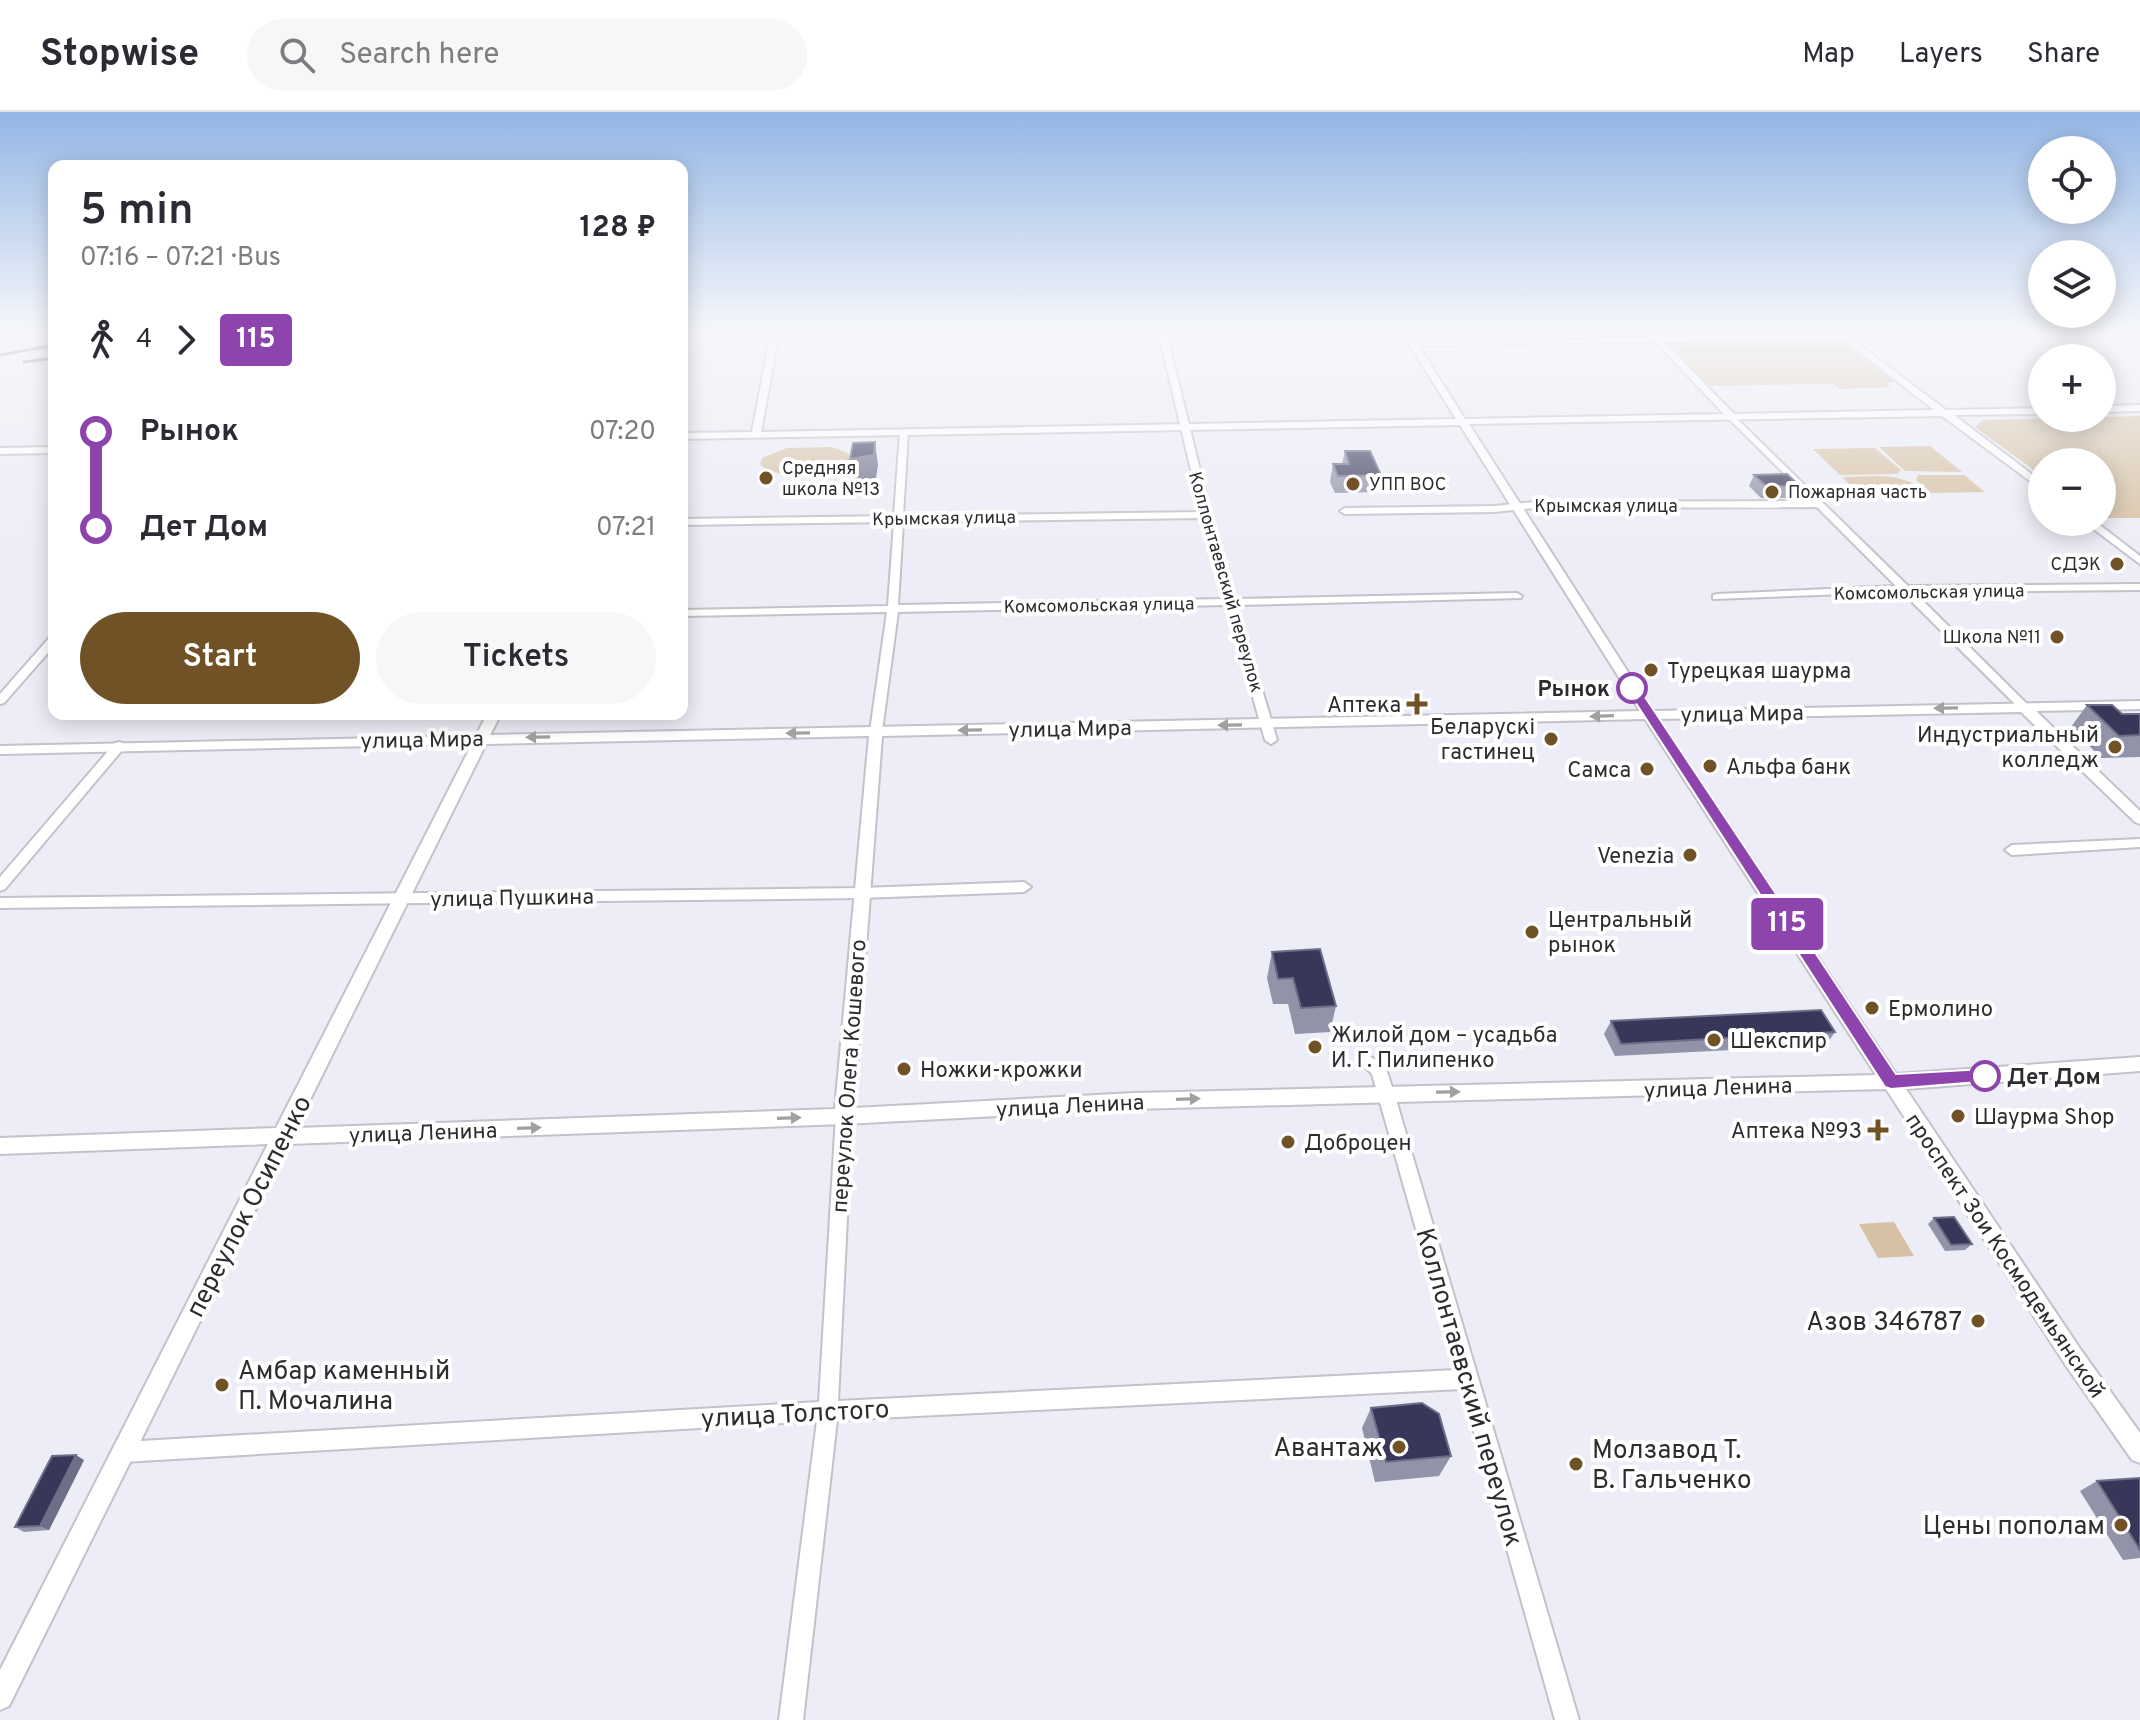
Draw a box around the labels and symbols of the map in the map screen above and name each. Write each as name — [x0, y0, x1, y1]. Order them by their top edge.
place label: Средняя школа №13 — [782, 458, 880, 502]
marker: Средняя школа №13 — [757, 469, 775, 487]
street label: Коллонтаевский переулок — [1182, 469, 1267, 695]
place label: УПП ВОС — [1369, 474, 1446, 497]
marker: УПП ВОС — [1344, 475, 1362, 493]
place label: Пожарная часть — [1788, 482, 1927, 505]
marker: Пожарная часть — [1763, 483, 1781, 501]
street label: Крымская улица — [1534, 496, 1678, 519]
street label: Крымская улица — [872, 507, 1016, 532]
place label: СДЭК — [2050, 554, 2101, 577]
marker: СДЭК — [2108, 555, 2126, 573]
street label: Комсомольская улица — [1833, 580, 2025, 607]
street label: Комсомольская улица — [1003, 593, 1195, 620]
place label: Школа №11 — [1943, 627, 2041, 650]
marker: Школа №11 — [2048, 628, 2066, 646]
place label: Турецкая шаурма — [1667, 659, 1851, 686]
marker: Турецкая шаурма — [1642, 661, 1660, 679]
marker: Рынок — [1617, 673, 1647, 703]
place label: Рынок — [1538, 677, 1610, 704]
place label: Аптека — [1327, 693, 1401, 720]
marker: Аптека — [1408, 695, 1426, 713]
street label: улица Мира — [1680, 701, 1804, 730]
one-way arrow — [1933, 702, 1958, 715]
one-way arrow — [1589, 710, 1614, 723]
place label: Беларускi гастинец — [1430, 715, 1535, 767]
street label: улица Мира — [1008, 716, 1132, 745]
one-way arrow — [1217, 719, 1242, 731]
one-way arrow — [957, 723, 982, 736]
place label: Индустриальный колледж — [1917, 723, 2099, 775]
one-way arrow — [785, 726, 810, 739]
street label: улица Мира — [360, 727, 484, 756]
marker: Беларускi гастинец — [1542, 730, 1560, 748]
one-way arrow — [525, 731, 550, 743]
marker: Индустриальный колледж — [2106, 738, 2124, 756]
place label: Альфа банк — [1726, 755, 1851, 782]
marker: Альфа банк — [1701, 757, 1719, 775]
place label: Самса — [1567, 758, 1631, 785]
marker: Самса — [1638, 760, 1656, 778]
place label: Venezia — [1597, 844, 1674, 871]
marker: Venezia — [1681, 846, 1699, 864]
street label: улица Пушкина — [430, 885, 594, 914]
line badge: 115 — [1741, 898, 1833, 950]
place label: Центральный рынок — [1548, 908, 1692, 960]
marker: Центральный рынок — [1523, 923, 1541, 941]
street label: переулок Олега Кошевого — [827, 938, 874, 1214]
place label: Ермолино — [1888, 997, 1993, 1024]
marker: Ермолино — [1863, 999, 1881, 1017]
place label: Жилой дом – усадьба И. Г. Пилипенко — [1331, 1023, 1557, 1075]
place label: Шекспир — [1730, 1029, 1827, 1056]
marker: Шекспир — [1705, 1031, 1723, 1049]
marker: Жилой дом – усадьба И. Г. Пилипенко — [1306, 1038, 1324, 1056]
place label: Ножки-крожки — [920, 1058, 1082, 1085]
marker: Ножки-крожки — [895, 1060, 913, 1078]
marker: Дет Дом — [1970, 1061, 2000, 1091]
place label: Дет Дом — [2007, 1065, 2101, 1092]
street label: улица Ленина — [1643, 1073, 1793, 1106]
one-way arrow — [1436, 1086, 1461, 1098]
street label: улица Ленина — [995, 1090, 1145, 1125]
street label: переулок Осипенко — [180, 1091, 320, 1324]
one-way arrow — [1176, 1093, 1201, 1106]
place label: Шаурма Shop — [1974, 1105, 2115, 1132]
marker: Шаурма Shop — [1949, 1107, 1967, 1125]
street label: проспект Зои Космодемьянской — [1898, 1109, 2110, 1404]
one-way arrow — [777, 1111, 802, 1124]
street label: улица Ленина — [348, 1118, 498, 1151]
place label: Аптека №93 — [1731, 1119, 1862, 1146]
one-way arrow — [517, 1121, 542, 1134]
marker: Аптека №93 — [1869, 1121, 1887, 1139]
place label: Доброцен — [1304, 1131, 1411, 1158]
marker: Доброцен — [1279, 1133, 1297, 1151]
street label: Коллонтаевский переулок — [1406, 1225, 1529, 1551]
place label: Азов 346787 — [1806, 1307, 1962, 1340]
marker: Азов 346787 — [1969, 1312, 1987, 1330]
place label: Амбар каменный П. Мочалина — [238, 1356, 450, 1419]
marker: Амбар каменный П. Мочалина — [213, 1376, 231, 1394]
street label: улица Толстого — [700, 1394, 890, 1437]
place label: Авантаж — [1273, 1433, 1383, 1466]
place label: Молзавод Т. В. Гальченко — [1592, 1435, 1751, 1498]
marker: Авантаж — [1390, 1438, 1408, 1456]
marker: Молзавод Т. В. Гальченко — [1567, 1455, 1585, 1473]
place label: Цены пополам — [1923, 1511, 2105, 1544]
marker: Цены пополам — [2112, 1516, 2130, 1534]

